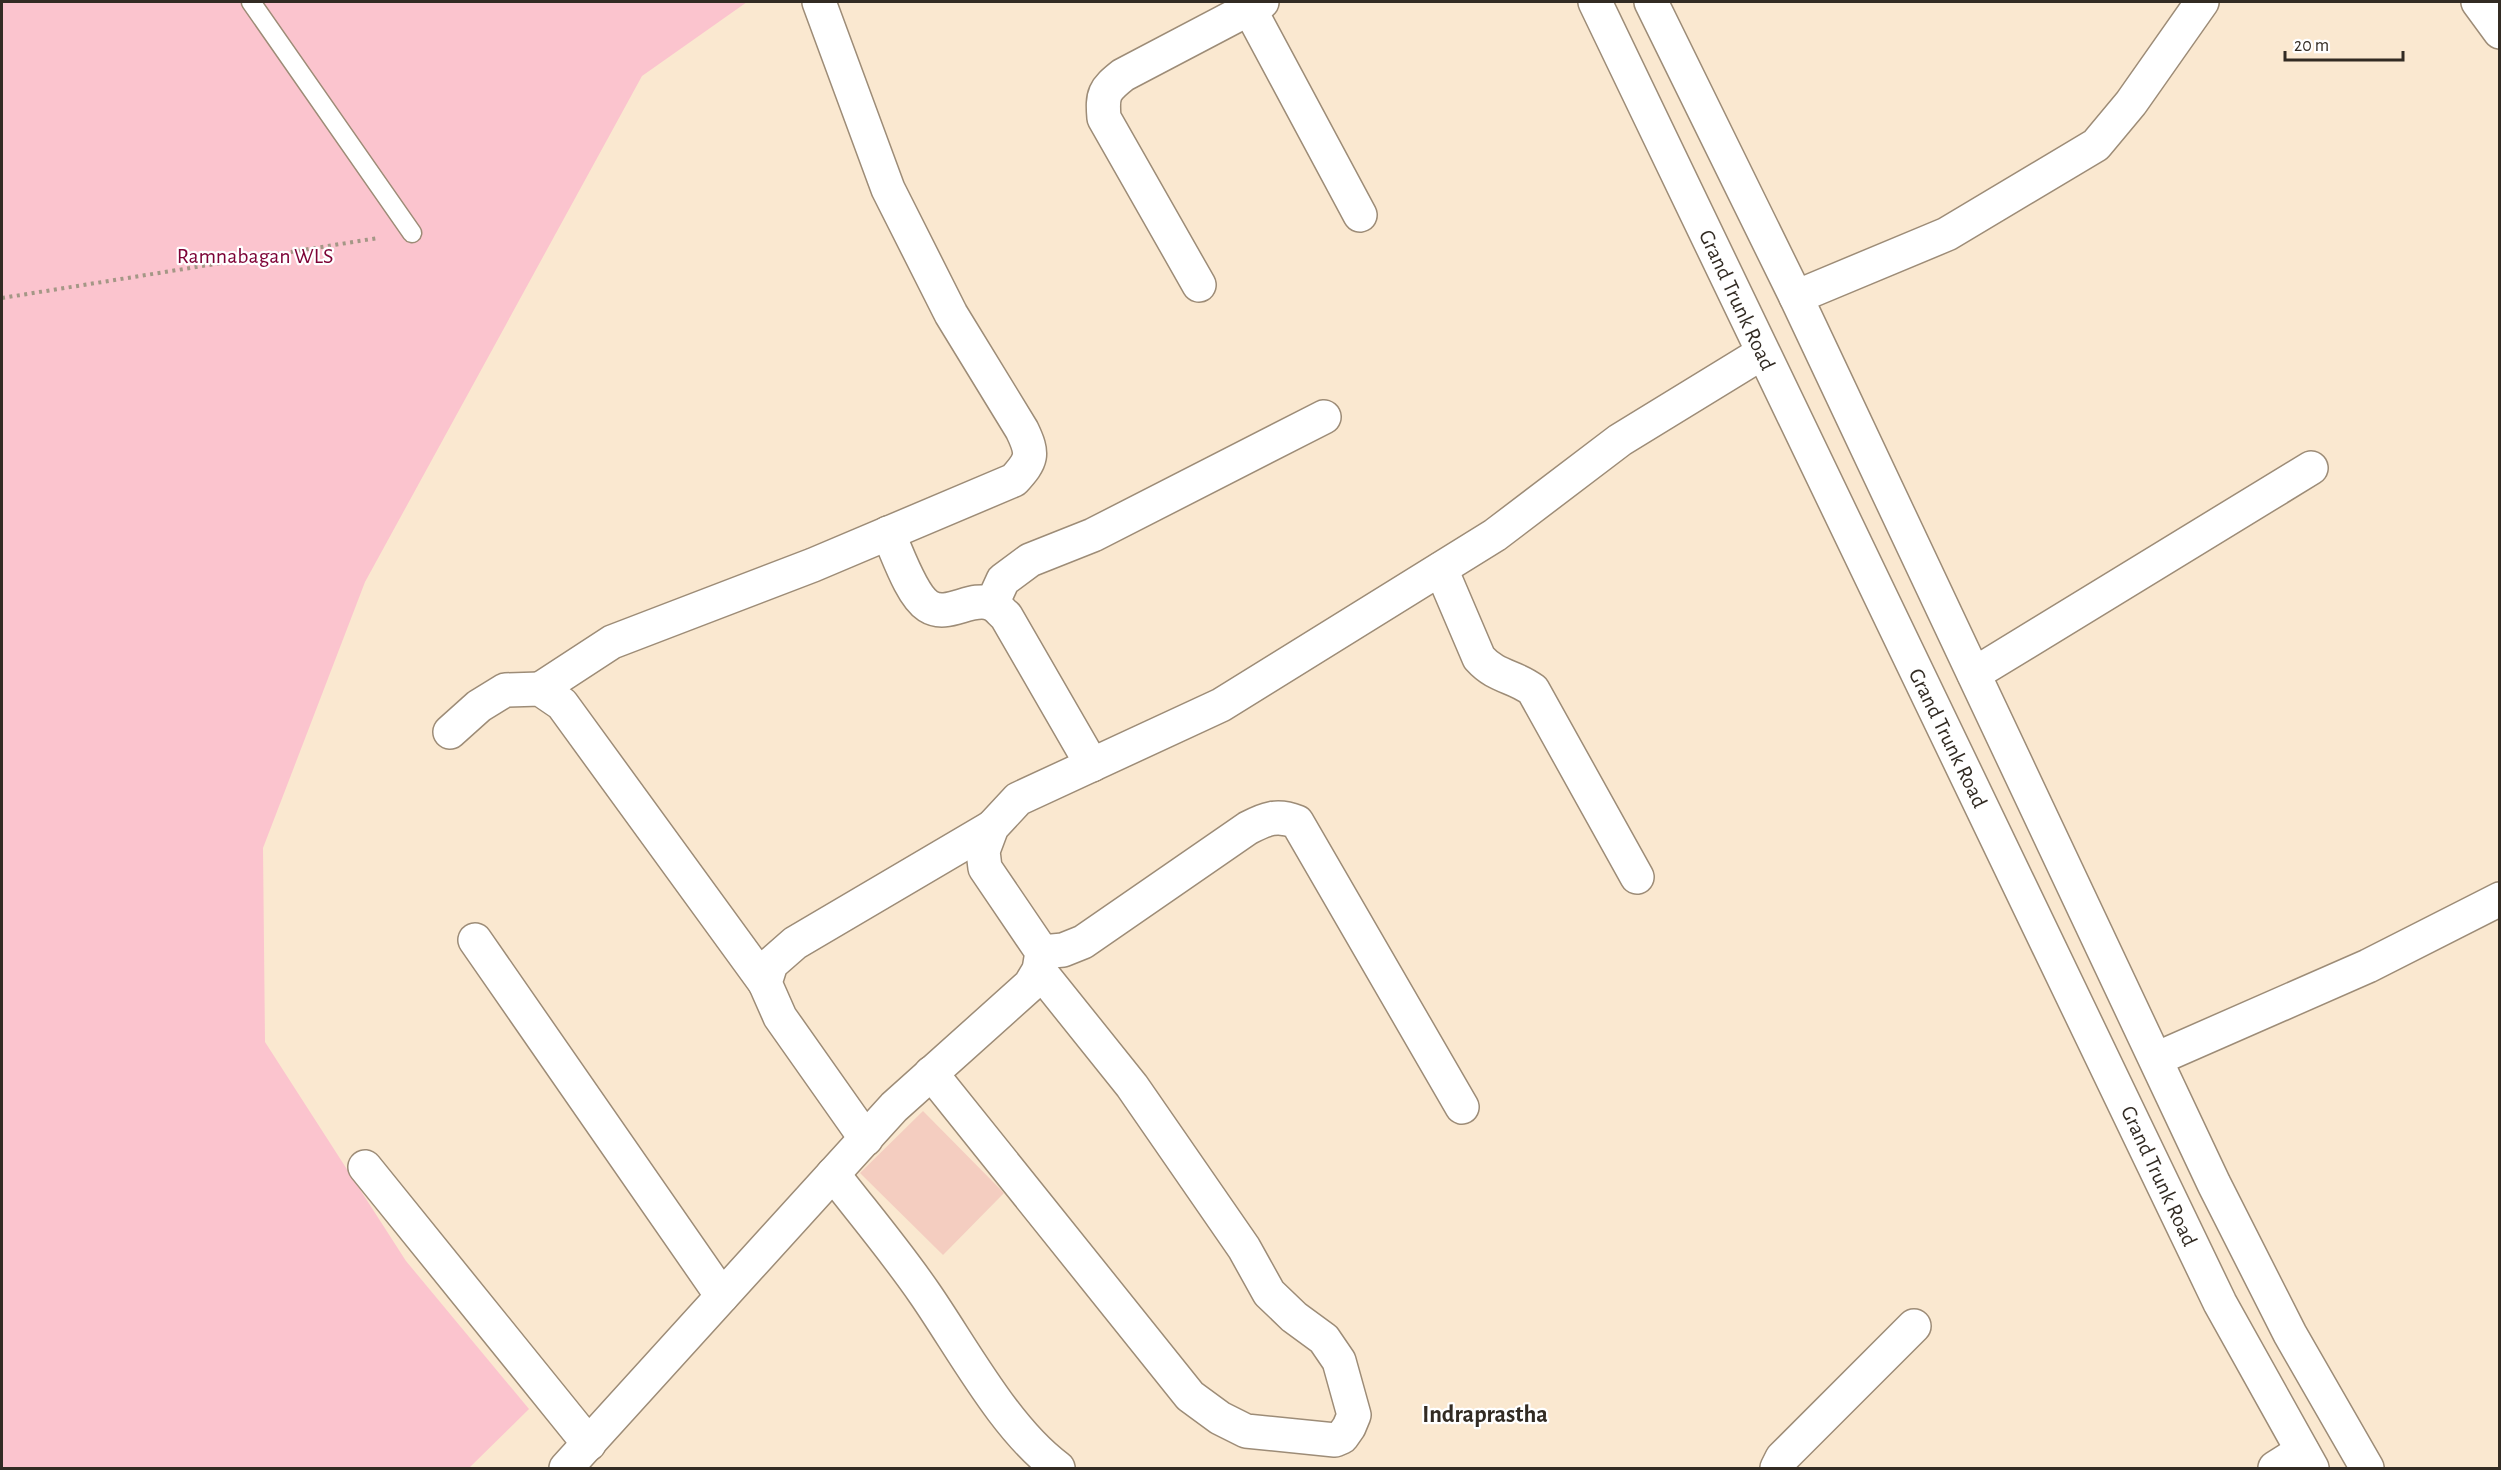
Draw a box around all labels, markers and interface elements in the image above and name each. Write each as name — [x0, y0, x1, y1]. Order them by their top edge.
scale bar — [2285, 24, 2404, 62]
text: 20 m — [2294, 37, 2329, 55]
street label: Grand Trunk Road — [1695, 226, 1779, 374]
park label: Ramnabagan WLS — [177, 245, 333, 267]
street label: Grand Trunk Road — [1905, 665, 1991, 811]
street label: Grand Trunk Road — [2117, 1102, 2201, 1250]
district label: Indraprastha — [1422, 1403, 1548, 1427]

